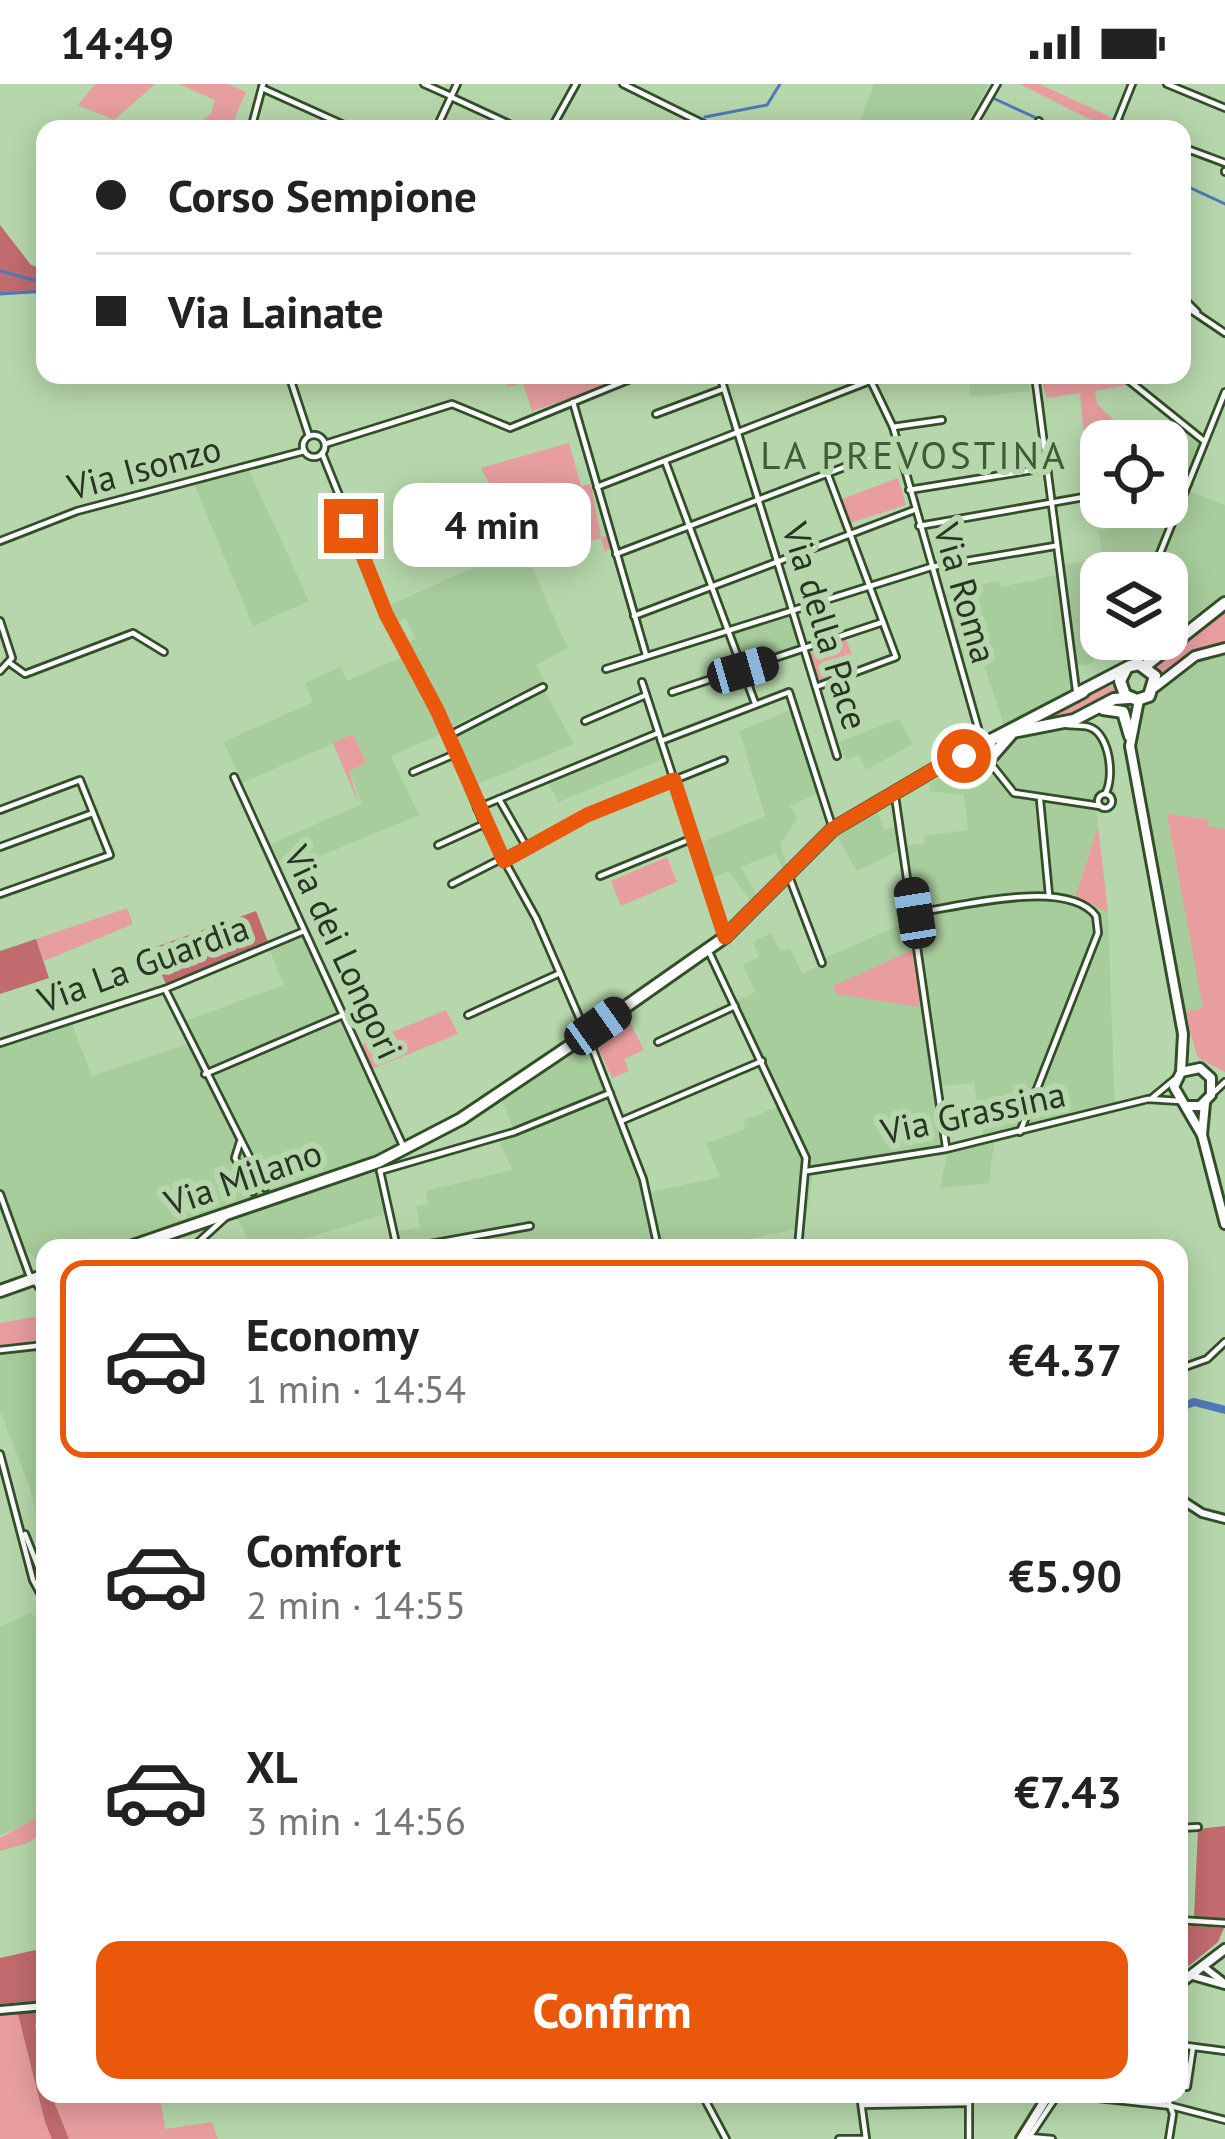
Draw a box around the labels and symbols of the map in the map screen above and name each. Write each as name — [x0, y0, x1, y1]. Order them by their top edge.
street label: Via Isonzo — [61, 424, 226, 510]
district label: LA PREVOSTINA — [760, 429, 1068, 480]
callout: 4 min — [393, 484, 591, 568]
route end — [324, 499, 378, 553]
street label: Via della Pace — [772, 516, 880, 735]
street label: Via Roma — [923, 517, 1008, 669]
car — [703, 643, 783, 697]
route start — [937, 729, 991, 783]
street label: Via dei Longori — [274, 837, 414, 1066]
car — [892, 875, 938, 951]
street label: Via La Guardia — [30, 903, 255, 1023]
car — [558, 991, 638, 1061]
street label: Via Grassina — [876, 1070, 1069, 1155]
street label: Via Milano — [157, 1128, 328, 1226]

